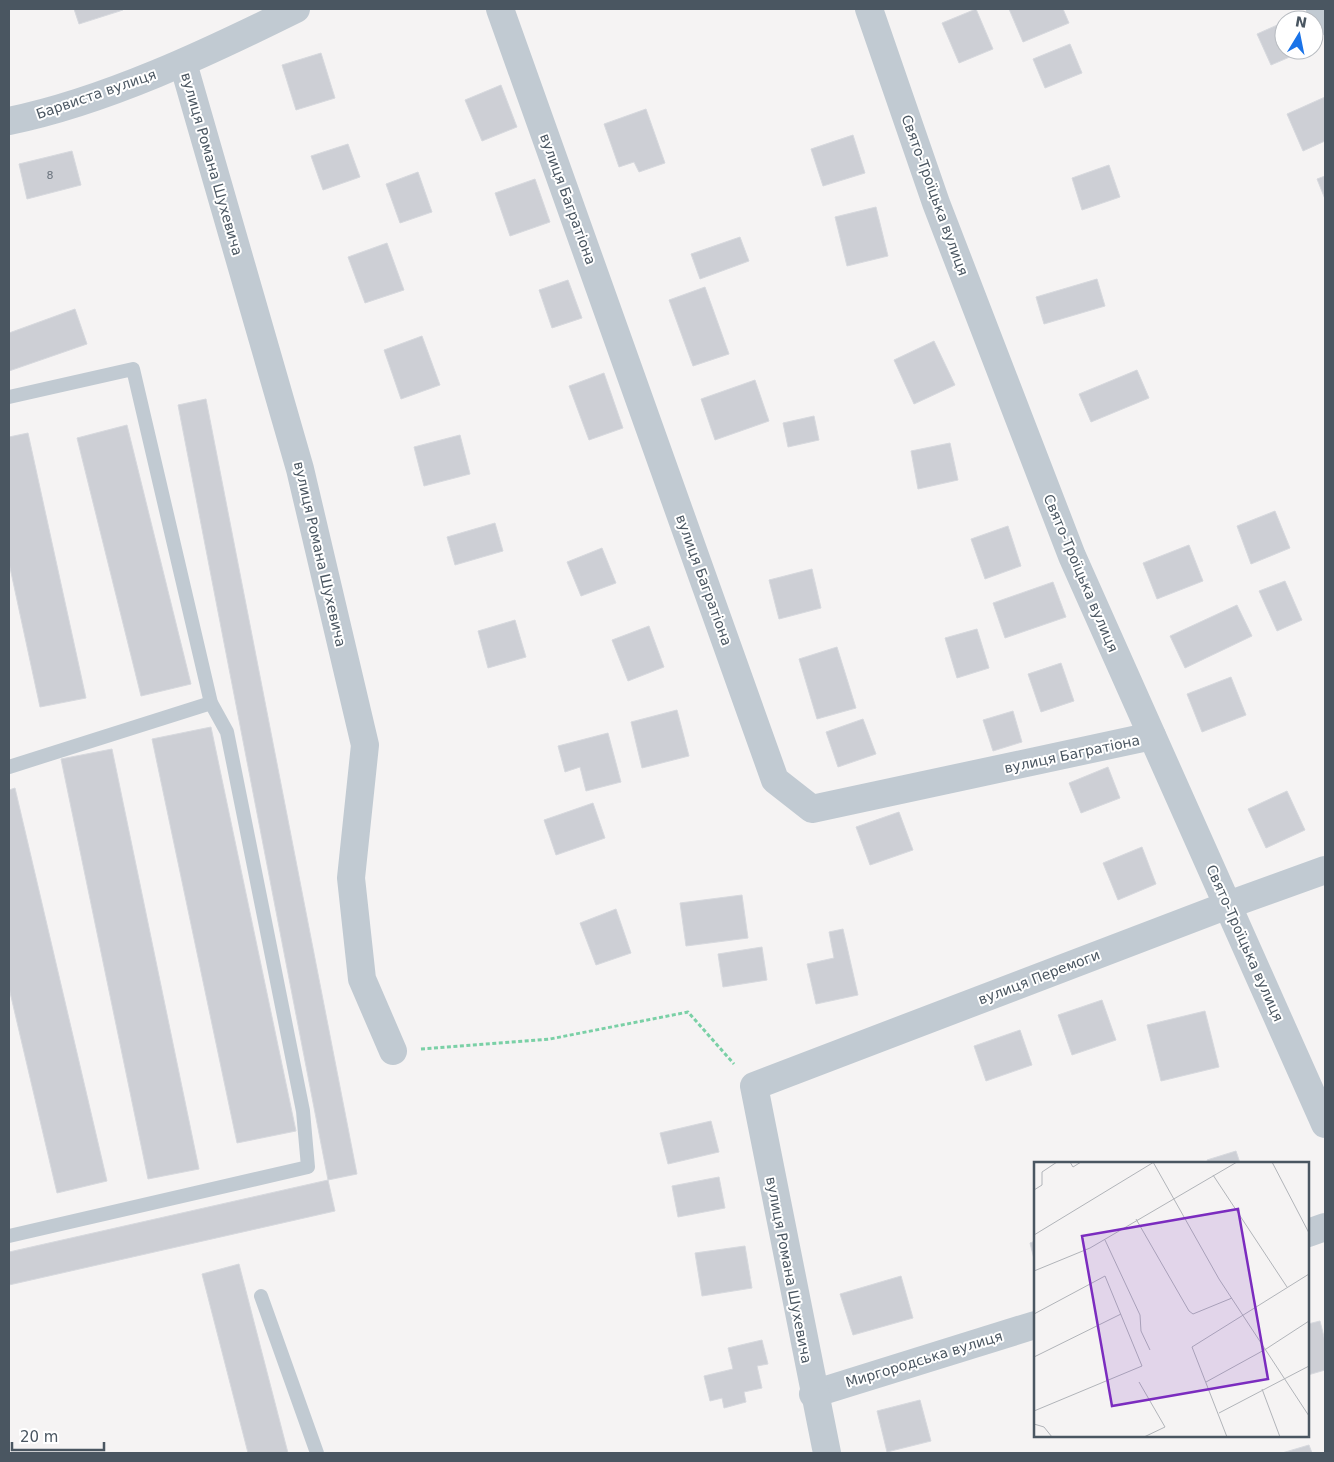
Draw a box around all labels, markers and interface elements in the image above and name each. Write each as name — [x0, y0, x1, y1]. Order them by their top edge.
north arrow — [1274, 10, 1324, 60]
text: N — [1294, 13, 1308, 31]
street label: Барвиста вулиця — [34, 66, 158, 122]
street label: вулиця Романа Шухевича — [178, 71, 246, 257]
street label: Свято-Троїцька вулиця — [898, 112, 972, 278]
street label: вулиця Багратіона — [537, 131, 599, 267]
house number: 8 — [47, 169, 54, 182]
street label: вулиця Романа Шухевича — [291, 460, 349, 648]
street label: Свято-Троїцька вулиця — [1040, 492, 1122, 654]
street label: вулиця Багратіона — [673, 512, 735, 648]
street label: вулиця Багратіона — [1003, 732, 1141, 776]
street label: Свято-Троїцька вулиця — [1203, 862, 1287, 1024]
street label: вулиця Перемоги — [976, 946, 1102, 1008]
inset map — [1034, 1162, 1309, 1437]
street label: вулиця Романа Шухевича — [763, 1175, 815, 1365]
street label: Миргородська вулиця — [844, 1328, 1004, 1390]
scale bar — [12, 1420, 105, 1452]
text: 20 m — [20, 1428, 58, 1446]

